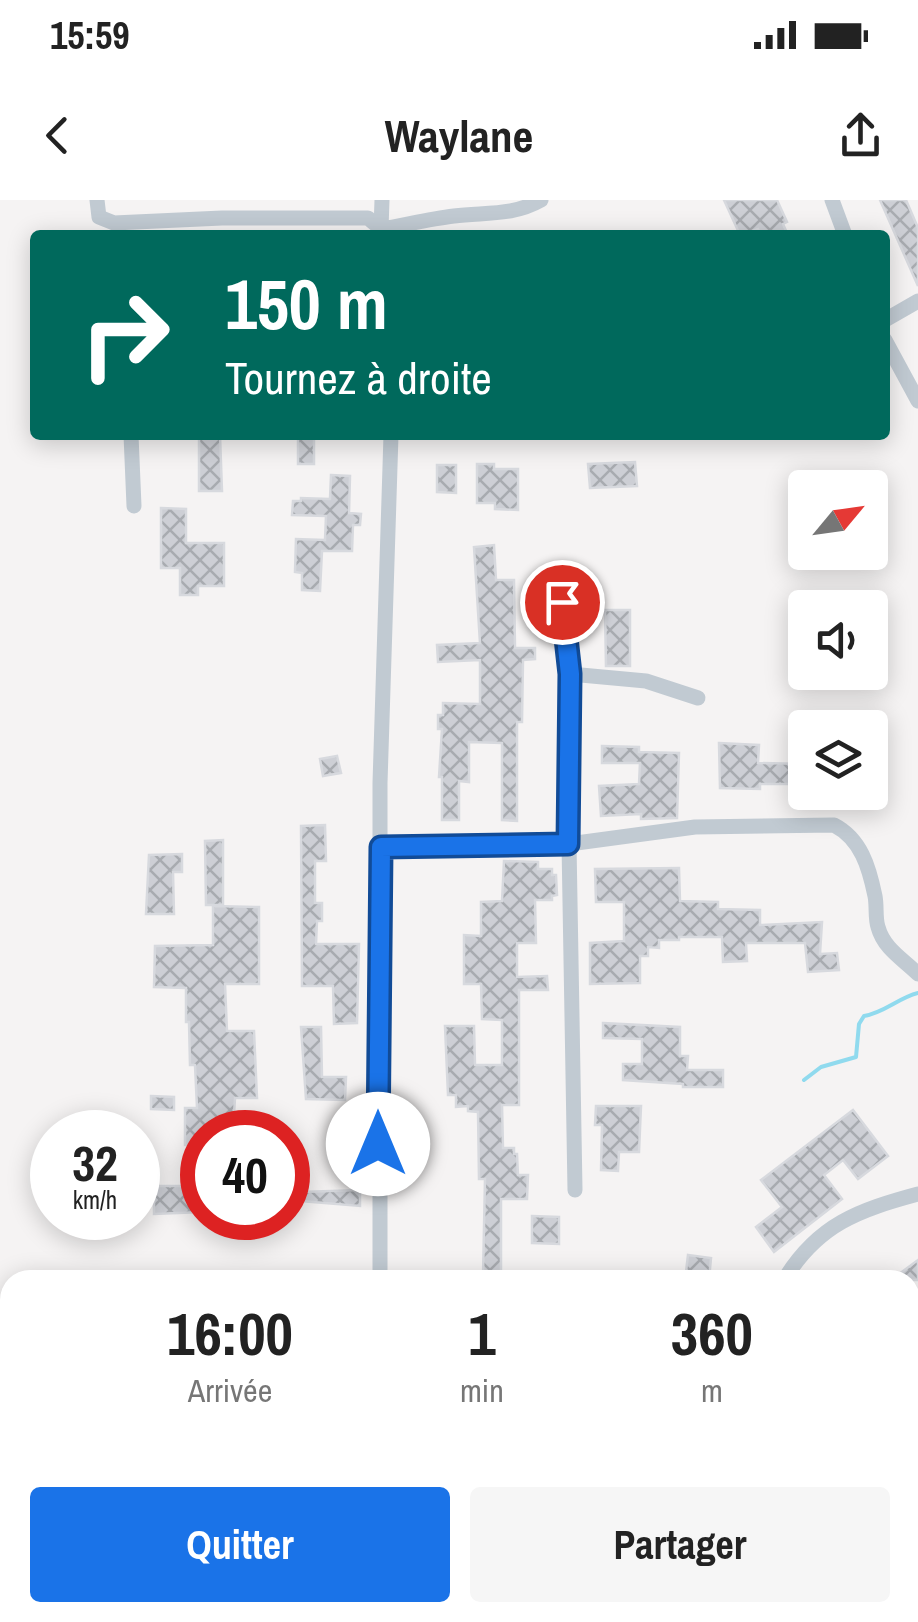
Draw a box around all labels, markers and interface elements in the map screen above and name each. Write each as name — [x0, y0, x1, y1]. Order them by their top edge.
text: 15:59 — [50, 10, 130, 61]
text: Waylane — [385, 105, 533, 166]
icon: back — [30, 108, 85, 163]
icon: share — [833, 108, 888, 163]
text: 150 m — [225, 257, 388, 351]
icon: right — [60, 270, 190, 400]
text: Tournez à droite — [225, 347, 492, 408]
north arrow — [788, 470, 888, 570]
map controls — [788, 470, 888, 810]
pin — [520, 560, 605, 645]
icon: arrive — [535, 575, 590, 630]
button: sound — [788, 590, 888, 690]
button: layers — [788, 710, 888, 810]
position arrow — [326, 1092, 430, 1196]
speed limit sign: 40 — [180, 1110, 310, 1240]
text: 32 — [72, 1129, 118, 1197]
text: km/h — [73, 1183, 117, 1217]
text: 16:00 — [167, 1293, 293, 1374]
text: 1 — [468, 1293, 496, 1374]
text: 360 — [671, 1293, 753, 1374]
text: Arrivée — [188, 1369, 272, 1412]
text: min — [460, 1369, 504, 1412]
text: m — [701, 1369, 723, 1412]
button: Quitter — [30, 1487, 450, 1602]
button: Partager — [470, 1487, 890, 1602]

